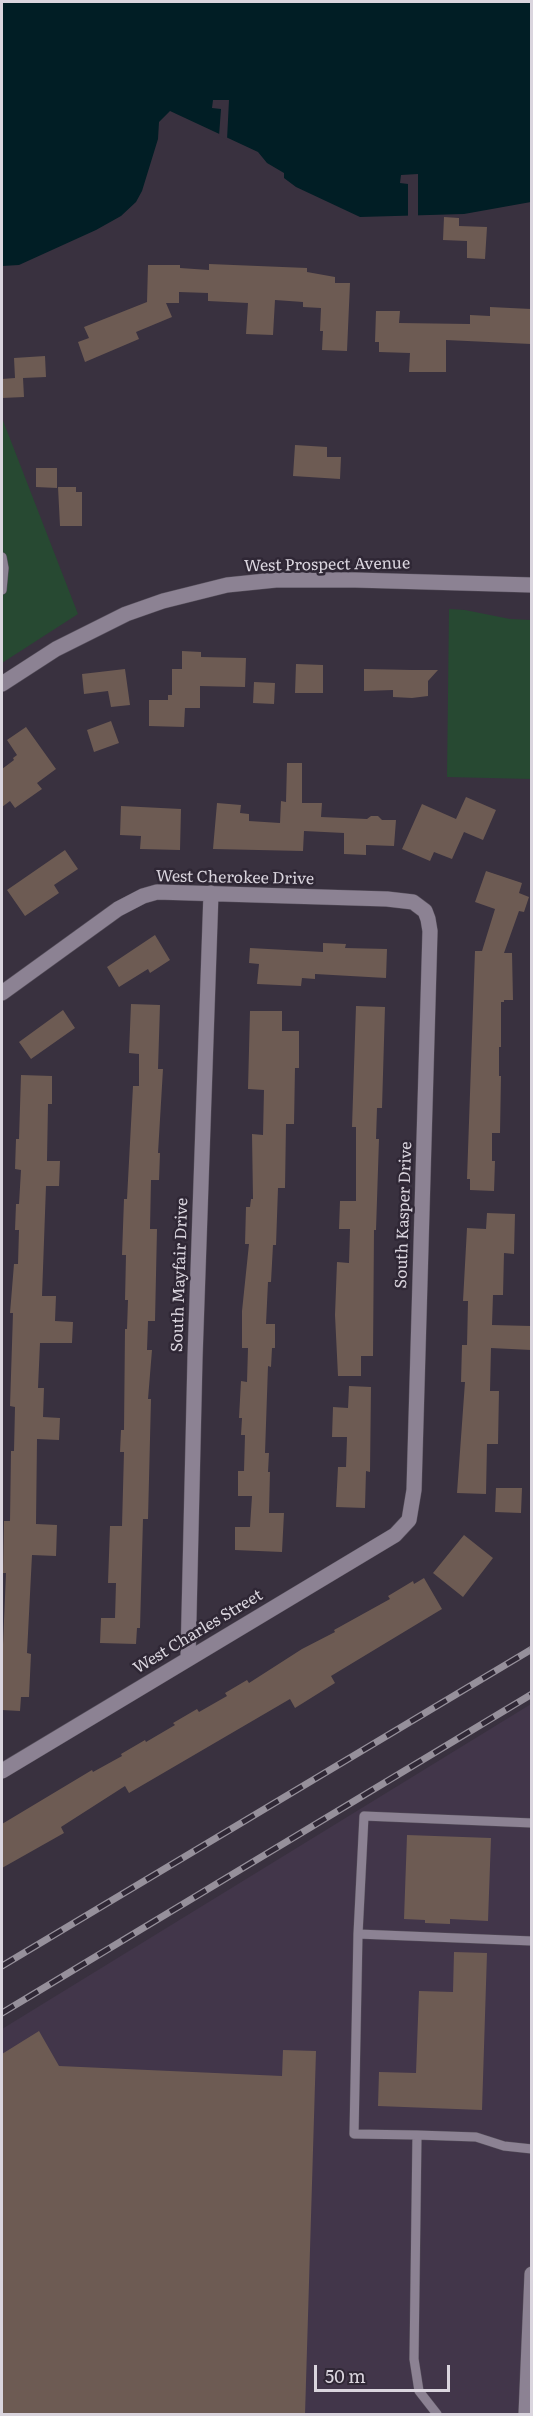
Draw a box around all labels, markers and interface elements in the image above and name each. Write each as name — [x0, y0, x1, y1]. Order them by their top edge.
street label: West Prospect Avenue — [244, 554, 410, 576]
street label: West Cherokee Drive — [156, 867, 314, 889]
street label: South Kasper Drive — [392, 1141, 416, 1289]
street label: South Mayfair Drive — [168, 1198, 192, 1352]
street label: West Charles Street — [130, 1586, 266, 1678]
scale bar — [317, 2353, 454, 2391]
text: 50 m — [325, 2362, 366, 2389]

